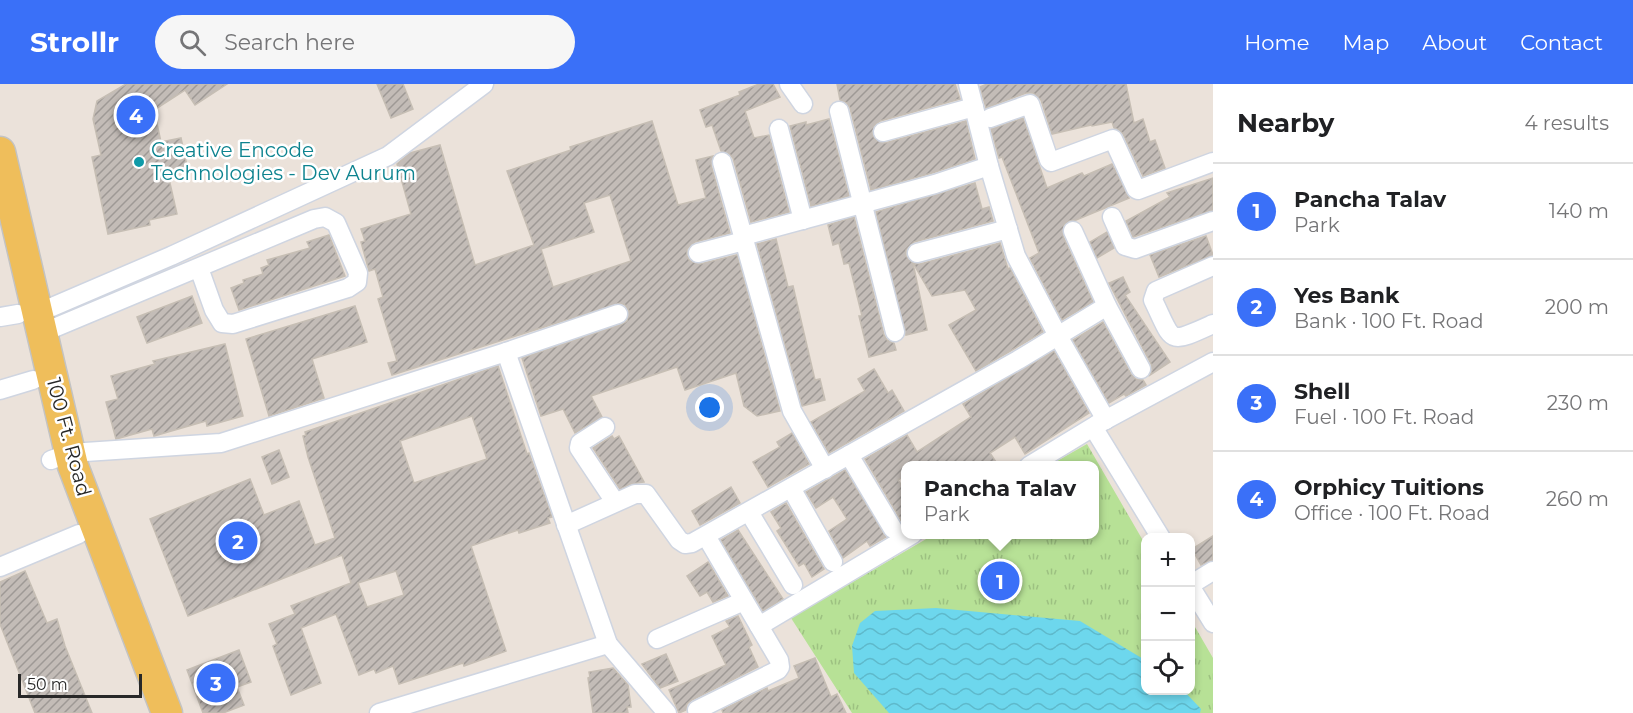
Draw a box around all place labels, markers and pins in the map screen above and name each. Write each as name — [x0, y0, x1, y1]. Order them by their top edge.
pin: 4 — [116, 93, 156, 138]
place label: Creative Encode Technologies - Dev Aurum — [151, 138, 416, 185]
marker: Creative Encode Technologies - Dev Aurum — [132, 155, 146, 169]
pin: 2 — [218, 518, 258, 564]
pin: 1 — [980, 558, 1020, 604]
pin: 3 — [196, 660, 236, 706]

